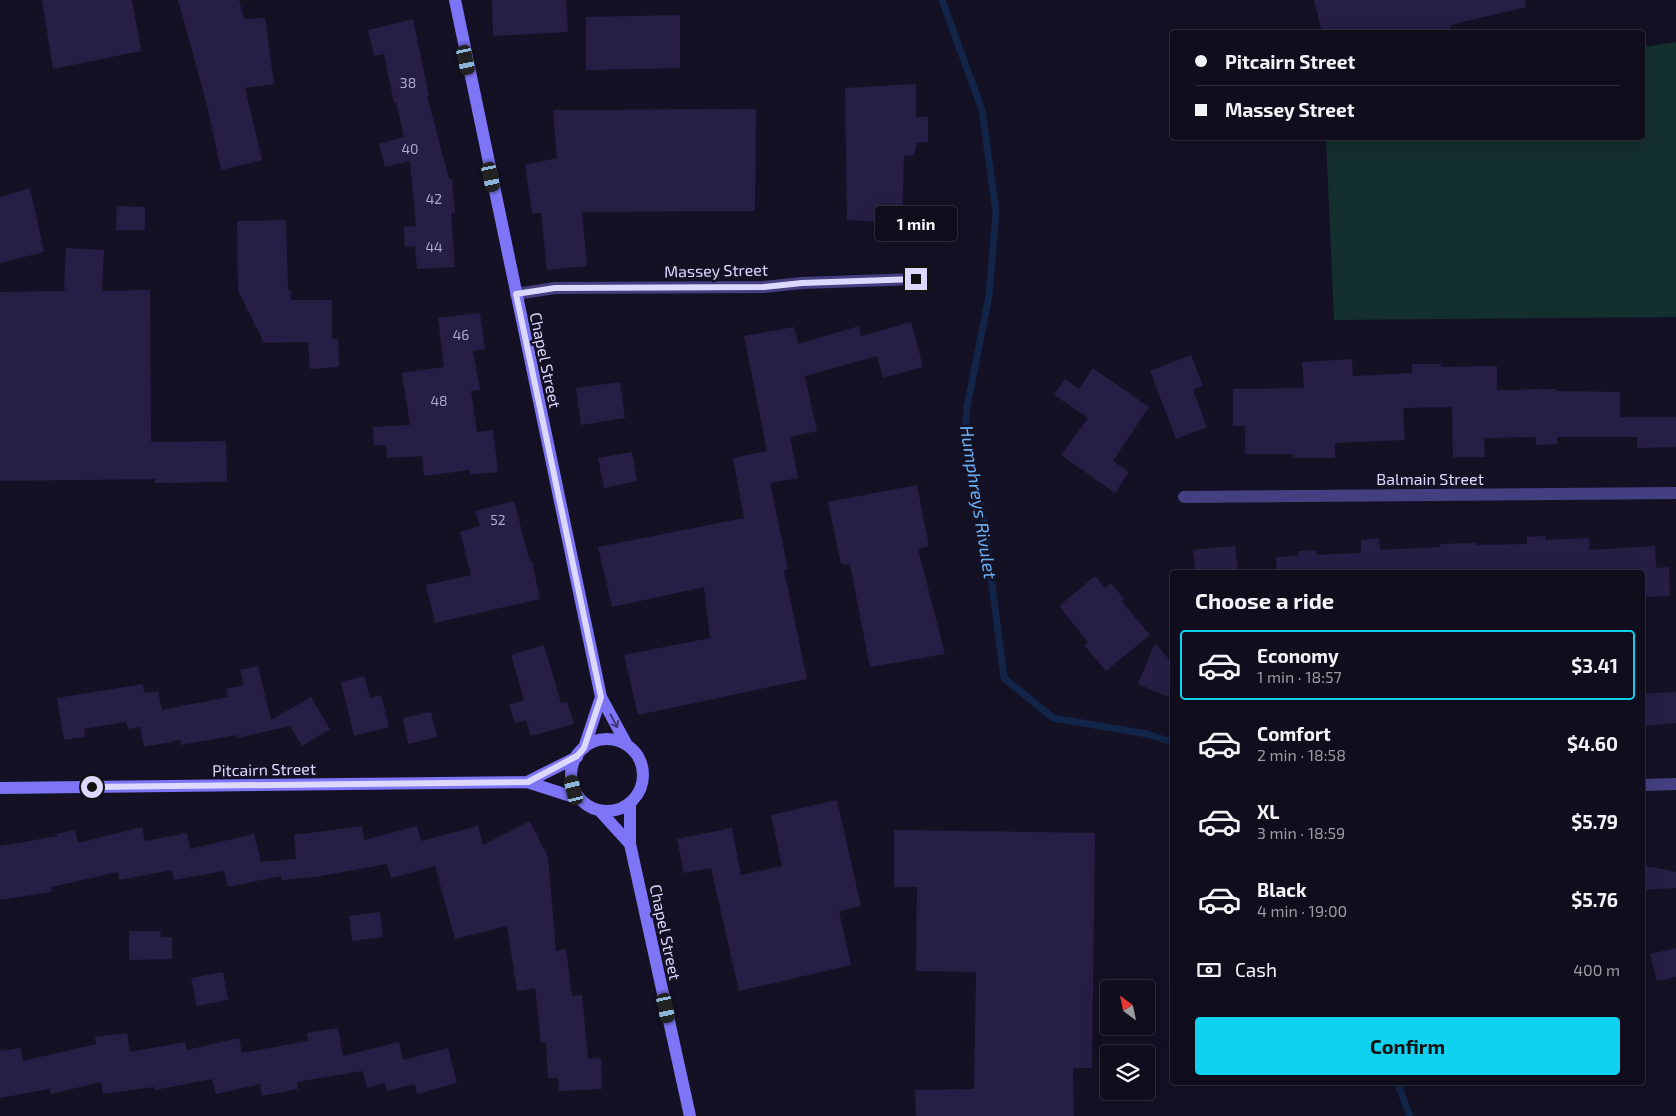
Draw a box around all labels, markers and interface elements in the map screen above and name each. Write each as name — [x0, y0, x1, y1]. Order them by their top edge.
car — [455, 44, 476, 76]
text: Pitcairn Street — [1225, 50, 1355, 73]
house number: 38 — [400, 74, 416, 91]
text: Massey Street — [1225, 98, 1355, 121]
house number: 40 — [401, 140, 419, 157]
car — [480, 161, 501, 193]
house number: 42 — [426, 190, 442, 207]
callout: 1 min — [875, 206, 957, 242]
text: 1 min — [897, 214, 935, 233]
house number: 44 — [425, 238, 443, 255]
street label: Massey Street — [664, 260, 768, 280]
route end — [905, 268, 927, 290]
street label: Chapel Street — [527, 310, 565, 410]
house number: 46 — [453, 326, 469, 343]
house number: 48 — [430, 392, 448, 409]
water label: Humphreys Rivulet — [956, 424, 1002, 581]
street label: Balmain Street — [1376, 469, 1484, 488]
house number: 52 — [490, 511, 506, 528]
text: Choose a ride — [1195, 587, 1334, 613]
icon: car — [1197, 643, 1242, 688]
text: Economy — [1257, 644, 1339, 667]
text: $3.41 — [1571, 654, 1618, 677]
text: 1 min · 18:57 — [1257, 667, 1342, 686]
one-way arrow — [610, 713, 619, 728]
icon: car — [1197, 721, 1242, 766]
text: Comfort — [1257, 722, 1331, 745]
text: $4.60 — [1567, 732, 1618, 755]
text: 2 min · 18:58 — [1257, 745, 1346, 764]
street label: Pitcairn Street — [212, 759, 316, 779]
car — [563, 774, 584, 806]
route start — [81, 776, 103, 798]
icon: car — [1197, 799, 1242, 844]
text: XL — [1257, 800, 1279, 823]
text: $5.79 — [1571, 810, 1618, 833]
text: 3 min · 18:59 — [1257, 823, 1345, 842]
icon: car — [1197, 877, 1242, 922]
text: Black — [1257, 878, 1307, 901]
street label: Chapel Street — [647, 882, 685, 982]
text: $5.76 — [1571, 888, 1618, 911]
text: 4 min · 19:00 — [1257, 901, 1347, 920]
icon: cash — [1195, 956, 1223, 984]
text: Cash — [1235, 958, 1277, 981]
text: 400 m — [1573, 960, 1620, 979]
north arrow — [1100, 980, 1155, 1035]
map controls — [1100, 980, 1155, 1100]
car — [655, 992, 676, 1024]
button: Confirm — [1195, 1017, 1620, 1075]
button: layers — [1100, 1045, 1155, 1100]

